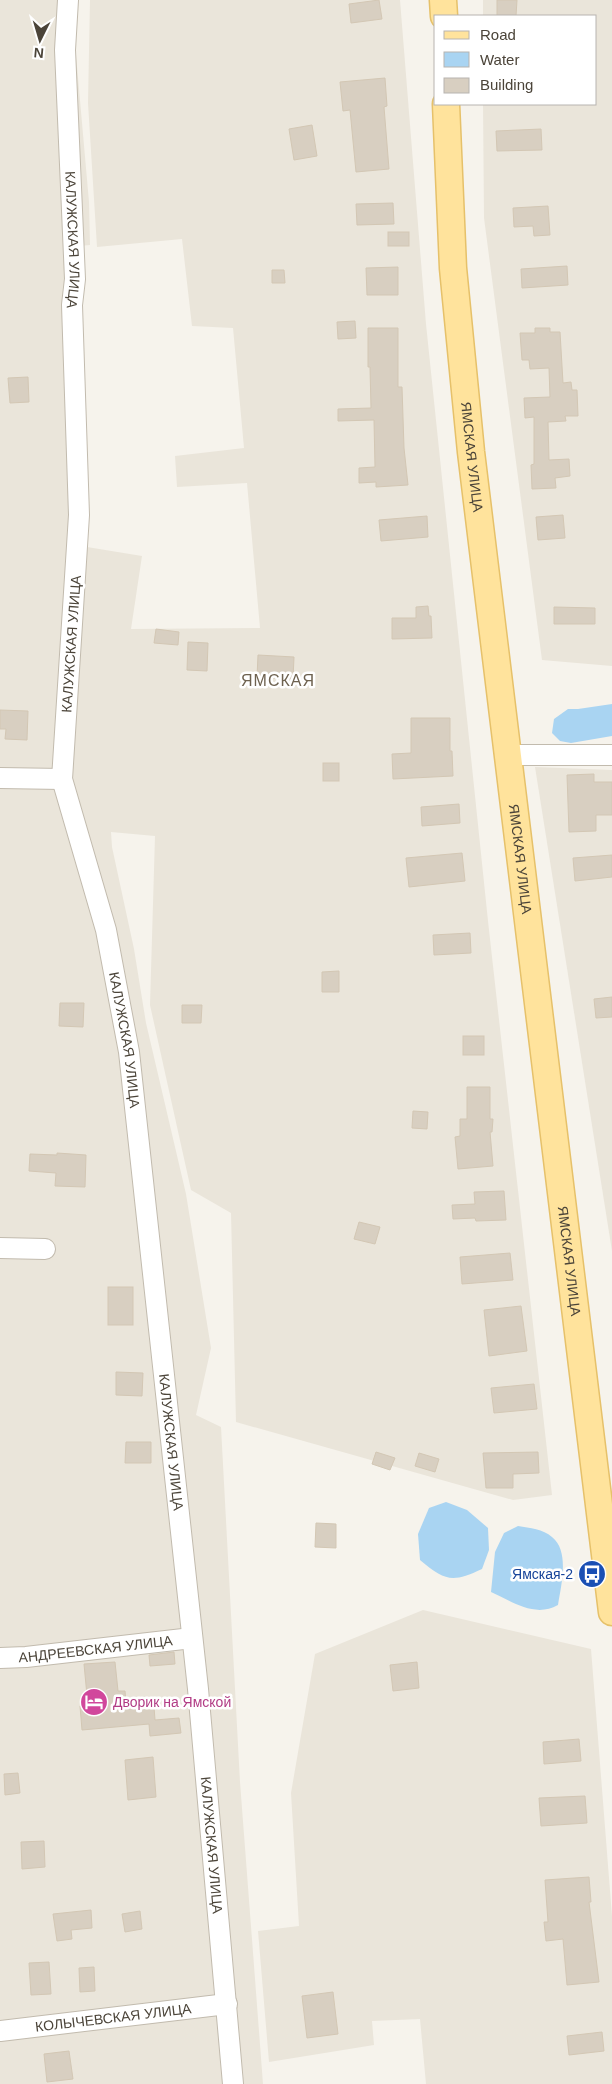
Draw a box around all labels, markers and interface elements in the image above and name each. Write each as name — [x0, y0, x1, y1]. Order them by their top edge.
north arrow — [15, 15, 65, 65]
legend — [434, 15, 597, 105]
text: Road — [480, 26, 516, 43]
text: N — [33, 45, 45, 61]
text: Water — [480, 51, 519, 68]
text: Building — [480, 76, 533, 93]
street label: КАЛУЖСКАЯ УЛИЦА — [62, 171, 83, 310]
street label: ЯМСКАЯ УЛИЦА — [458, 401, 486, 514]
street label: КАЛУЖСКАЯ УЛИЦА — [58, 574, 84, 713]
district label: ЯМСКАЯ — [241, 672, 315, 689]
street label: ЯМСКАЯ УЛИЦА — [506, 803, 535, 916]
street label: КАЛУЖСКАЯ УЛИЦА — [106, 970, 143, 1109]
street label: ЯМСКАЯ УЛИЦА — [555, 1205, 584, 1318]
street label: КАЛУЖСКАЯ УЛИЦА — [156, 1373, 187, 1512]
bus stop icon: Ямская-2 — [577, 1559, 607, 1589]
place label: Ямская-2 — [512, 1566, 573, 1582]
street label: АНДРЕЕВСКАЯ УЛИЦА — [18, 1632, 174, 1665]
hotel icon: Дворик на Ямской — [79, 1687, 109, 1717]
place label: Дворик на Ямской — [113, 1694, 231, 1710]
street label: КАЛУЖСКАЯ УЛИЦА — [198, 1776, 226, 1915]
street label: КОЛЫЧЕВСКАЯ УЛИЦА — [34, 2000, 193, 2035]

